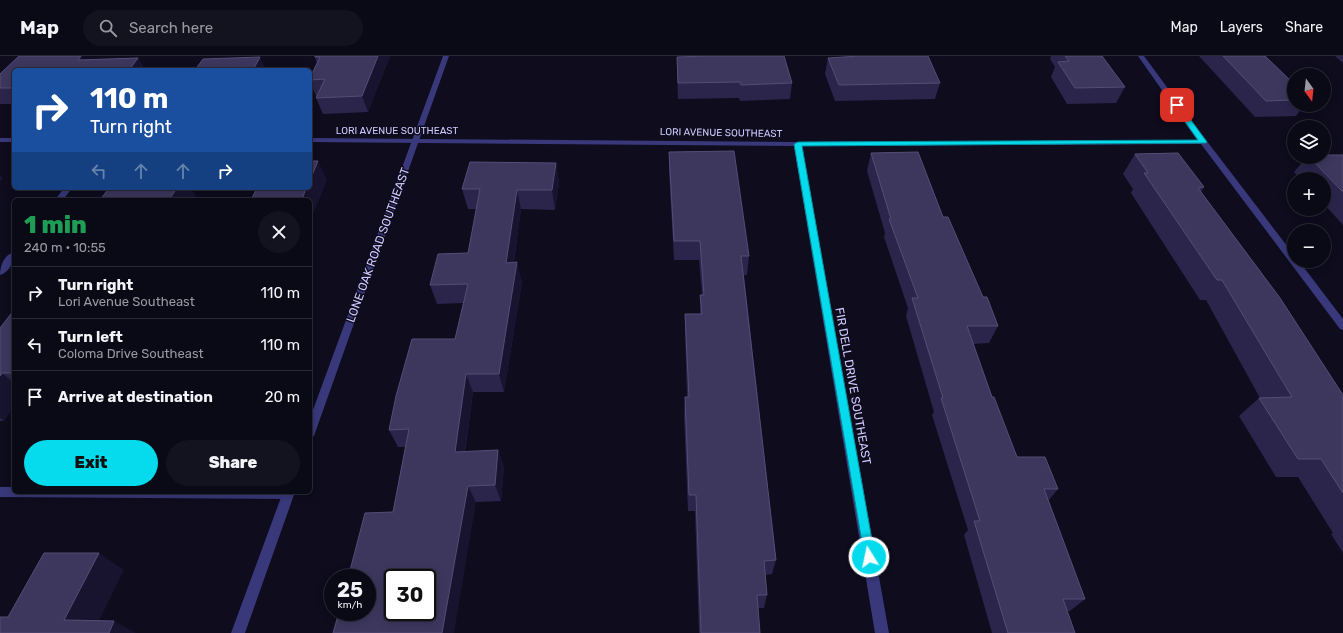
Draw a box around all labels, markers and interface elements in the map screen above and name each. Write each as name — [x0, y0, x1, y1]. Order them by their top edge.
search box — [83, 10, 363, 46]
text: Map — [20, 16, 59, 39]
icon: search — [97, 17, 119, 39]
text: Search here — [129, 19, 213, 37]
text: Map — [1171, 19, 1198, 36]
text: Layers — [1220, 19, 1263, 36]
text: Share — [1285, 19, 1323, 36]
north arrow — [1287, 68, 1331, 112]
map controls — [1287, 68, 1331, 268]
text: 110 m — [90, 82, 168, 115]
icon: right — [24, 84, 76, 136]
pin — [1160, 88, 1194, 122]
icon: arrive — [1166, 94, 1188, 116]
text: Turn right — [90, 116, 172, 138]
button: layers — [1287, 120, 1331, 164]
street label: LORI AVENUE SOUTHEAST — [336, 125, 458, 137]
street label: LORI AVENUE SOUTHEAST — [660, 126, 783, 140]
icon: left — [88, 160, 110, 182]
icon: ahead — [130, 160, 152, 182]
icon: ahead — [172, 160, 194, 182]
icon: right — [214, 160, 236, 182]
street label: LONE OAK ROAD SOUTHEAST — [343, 166, 413, 324]
button: + — [1287, 172, 1331, 216]
text: 1 min — [24, 211, 87, 239]
button: close — [258, 211, 300, 253]
button: − — [1287, 224, 1331, 268]
text: 240 m · 10:55 — [24, 240, 106, 255]
text: Turn right — [58, 276, 133, 294]
icon: right — [24, 282, 46, 304]
text: 110 m — [261, 284, 300, 302]
text: Lori Avenue Southeast — [58, 294, 195, 309]
street label: FIR DELL DRIVE SOUTHEAST — [832, 306, 874, 466]
text: Turn left — [58, 328, 123, 346]
icon: left — [24, 334, 46, 356]
text: 110 m — [261, 336, 300, 354]
text: Coloma Drive Southeast — [58, 346, 204, 361]
icon: arrive — [24, 386, 46, 408]
text: Arrive at destination — [58, 388, 213, 406]
text: 20 m — [265, 388, 300, 406]
button: Exit — [24, 440, 158, 486]
button: Share — [166, 440, 300, 486]
position arrow — [848, 536, 890, 578]
speed limit sign: 30 — [384, 569, 436, 621]
text: 25 — [337, 578, 363, 602]
text: km/h — [338, 599, 362, 611]

